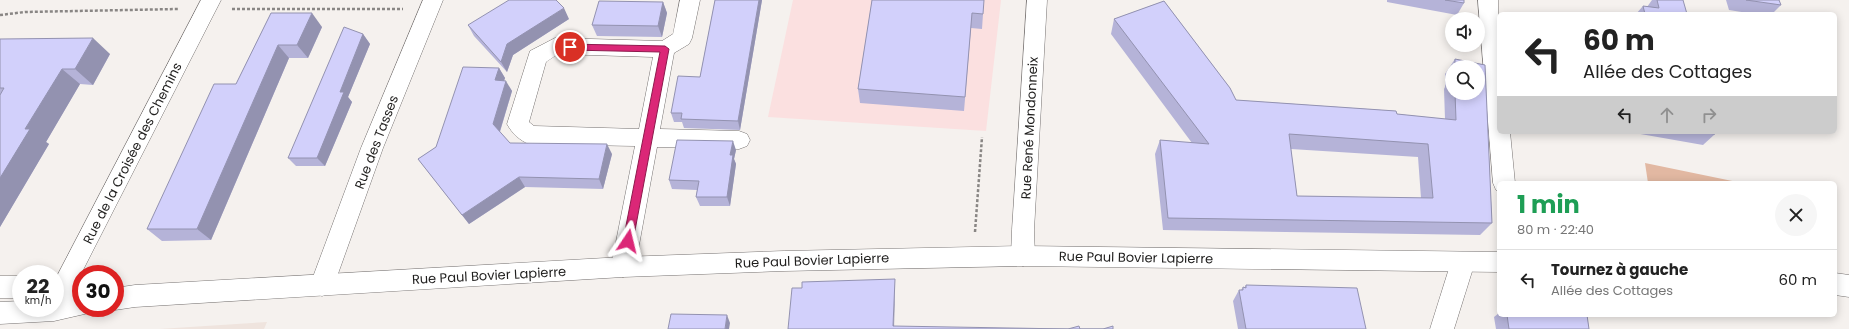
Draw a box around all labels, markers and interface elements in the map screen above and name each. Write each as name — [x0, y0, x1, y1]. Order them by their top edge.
map controls — [1445, 12, 1485, 100]
button: sound — [1445, 12, 1485, 52]
text: 60 m — [1583, 21, 1655, 60]
icon: left — [1517, 28, 1569, 80]
pin — [553, 30, 587, 64]
icon: arrive — [559, 36, 581, 58]
street label: Rue René Mondonneix — [1016, 56, 1043, 200]
street label: Rue de la Croisée des Chemins — [78, 59, 187, 247]
text: Allée des Cottages — [1583, 59, 1752, 84]
button: search — [1445, 60, 1485, 100]
street label: Rue des Tasses — [350, 92, 403, 192]
icon: left — [1614, 104, 1636, 126]
icon: ahead — [1656, 104, 1678, 126]
icon: right — [1698, 104, 1720, 126]
text: 1 min — [1517, 188, 1580, 221]
button: close — [1775, 194, 1817, 236]
position arrow — [607, 220, 649, 262]
text: 80 m · 22:40 — [1517, 220, 1594, 239]
street label: Rue Paul Bovier Lapierre — [1059, 247, 1213, 268]
street label: Rue Paul Bovier Lapierre — [735, 248, 890, 273]
text: Tournez à gauche — [1551, 259, 1688, 280]
street label: Rue Paul Bovier Lapierre — [411, 262, 567, 289]
speed limit sign: 30 — [72, 265, 124, 317]
icon: left — [1517, 269, 1539, 291]
text: 60 m — [1779, 269, 1817, 290]
text: 22 — [27, 272, 49, 300]
text: Allée des Cottages — [1551, 281, 1673, 300]
text: km/h — [25, 293, 51, 308]

